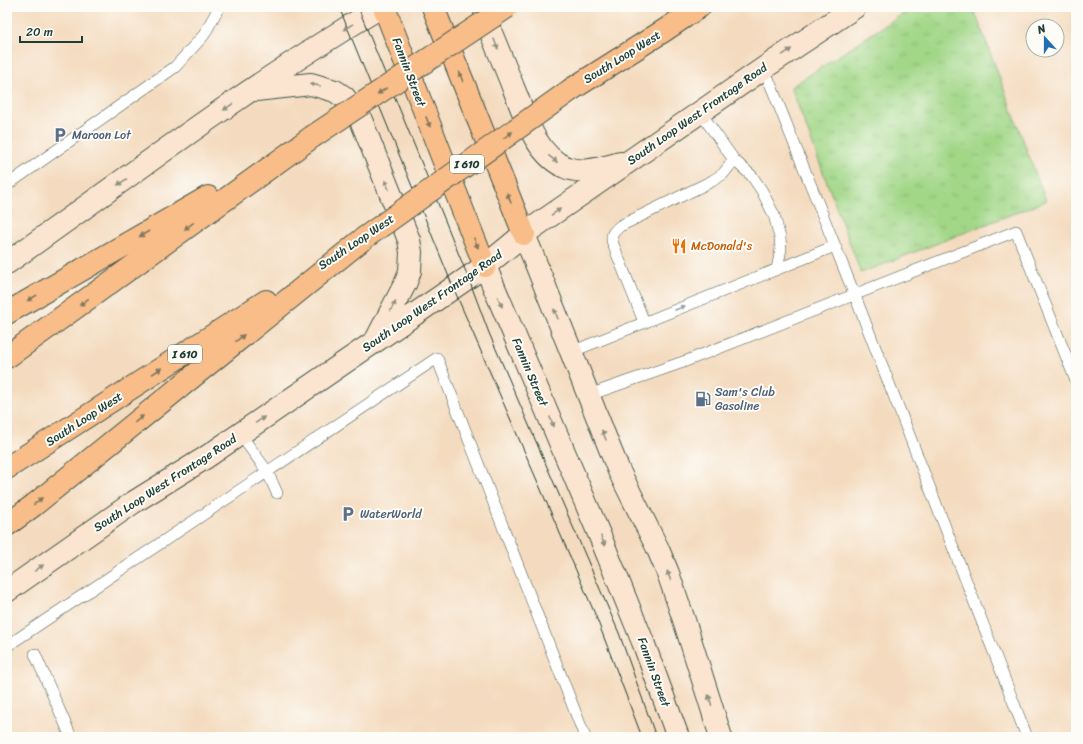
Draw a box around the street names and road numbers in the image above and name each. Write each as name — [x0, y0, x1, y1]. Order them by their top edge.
street label: South Loop West — [579, 24, 665, 90]
street label: Fannin Street — [386, 34, 433, 111]
street label: South Loop West Frontage Road — [622, 56, 773, 171]
road number: I 610 — [450, 155, 484, 173]
street label: South Loop West — [313, 208, 399, 276]
street label: South Loop West Frontage Road — [357, 243, 508, 358]
street label: Fannin Street — [506, 334, 555, 411]
road number: I 610 — [168, 345, 202, 363]
street label: South Loop West — [41, 386, 127, 452]
street label: South Loop West Frontage Road — [89, 427, 243, 538]
street label: Fannin Street — [631, 634, 677, 711]

